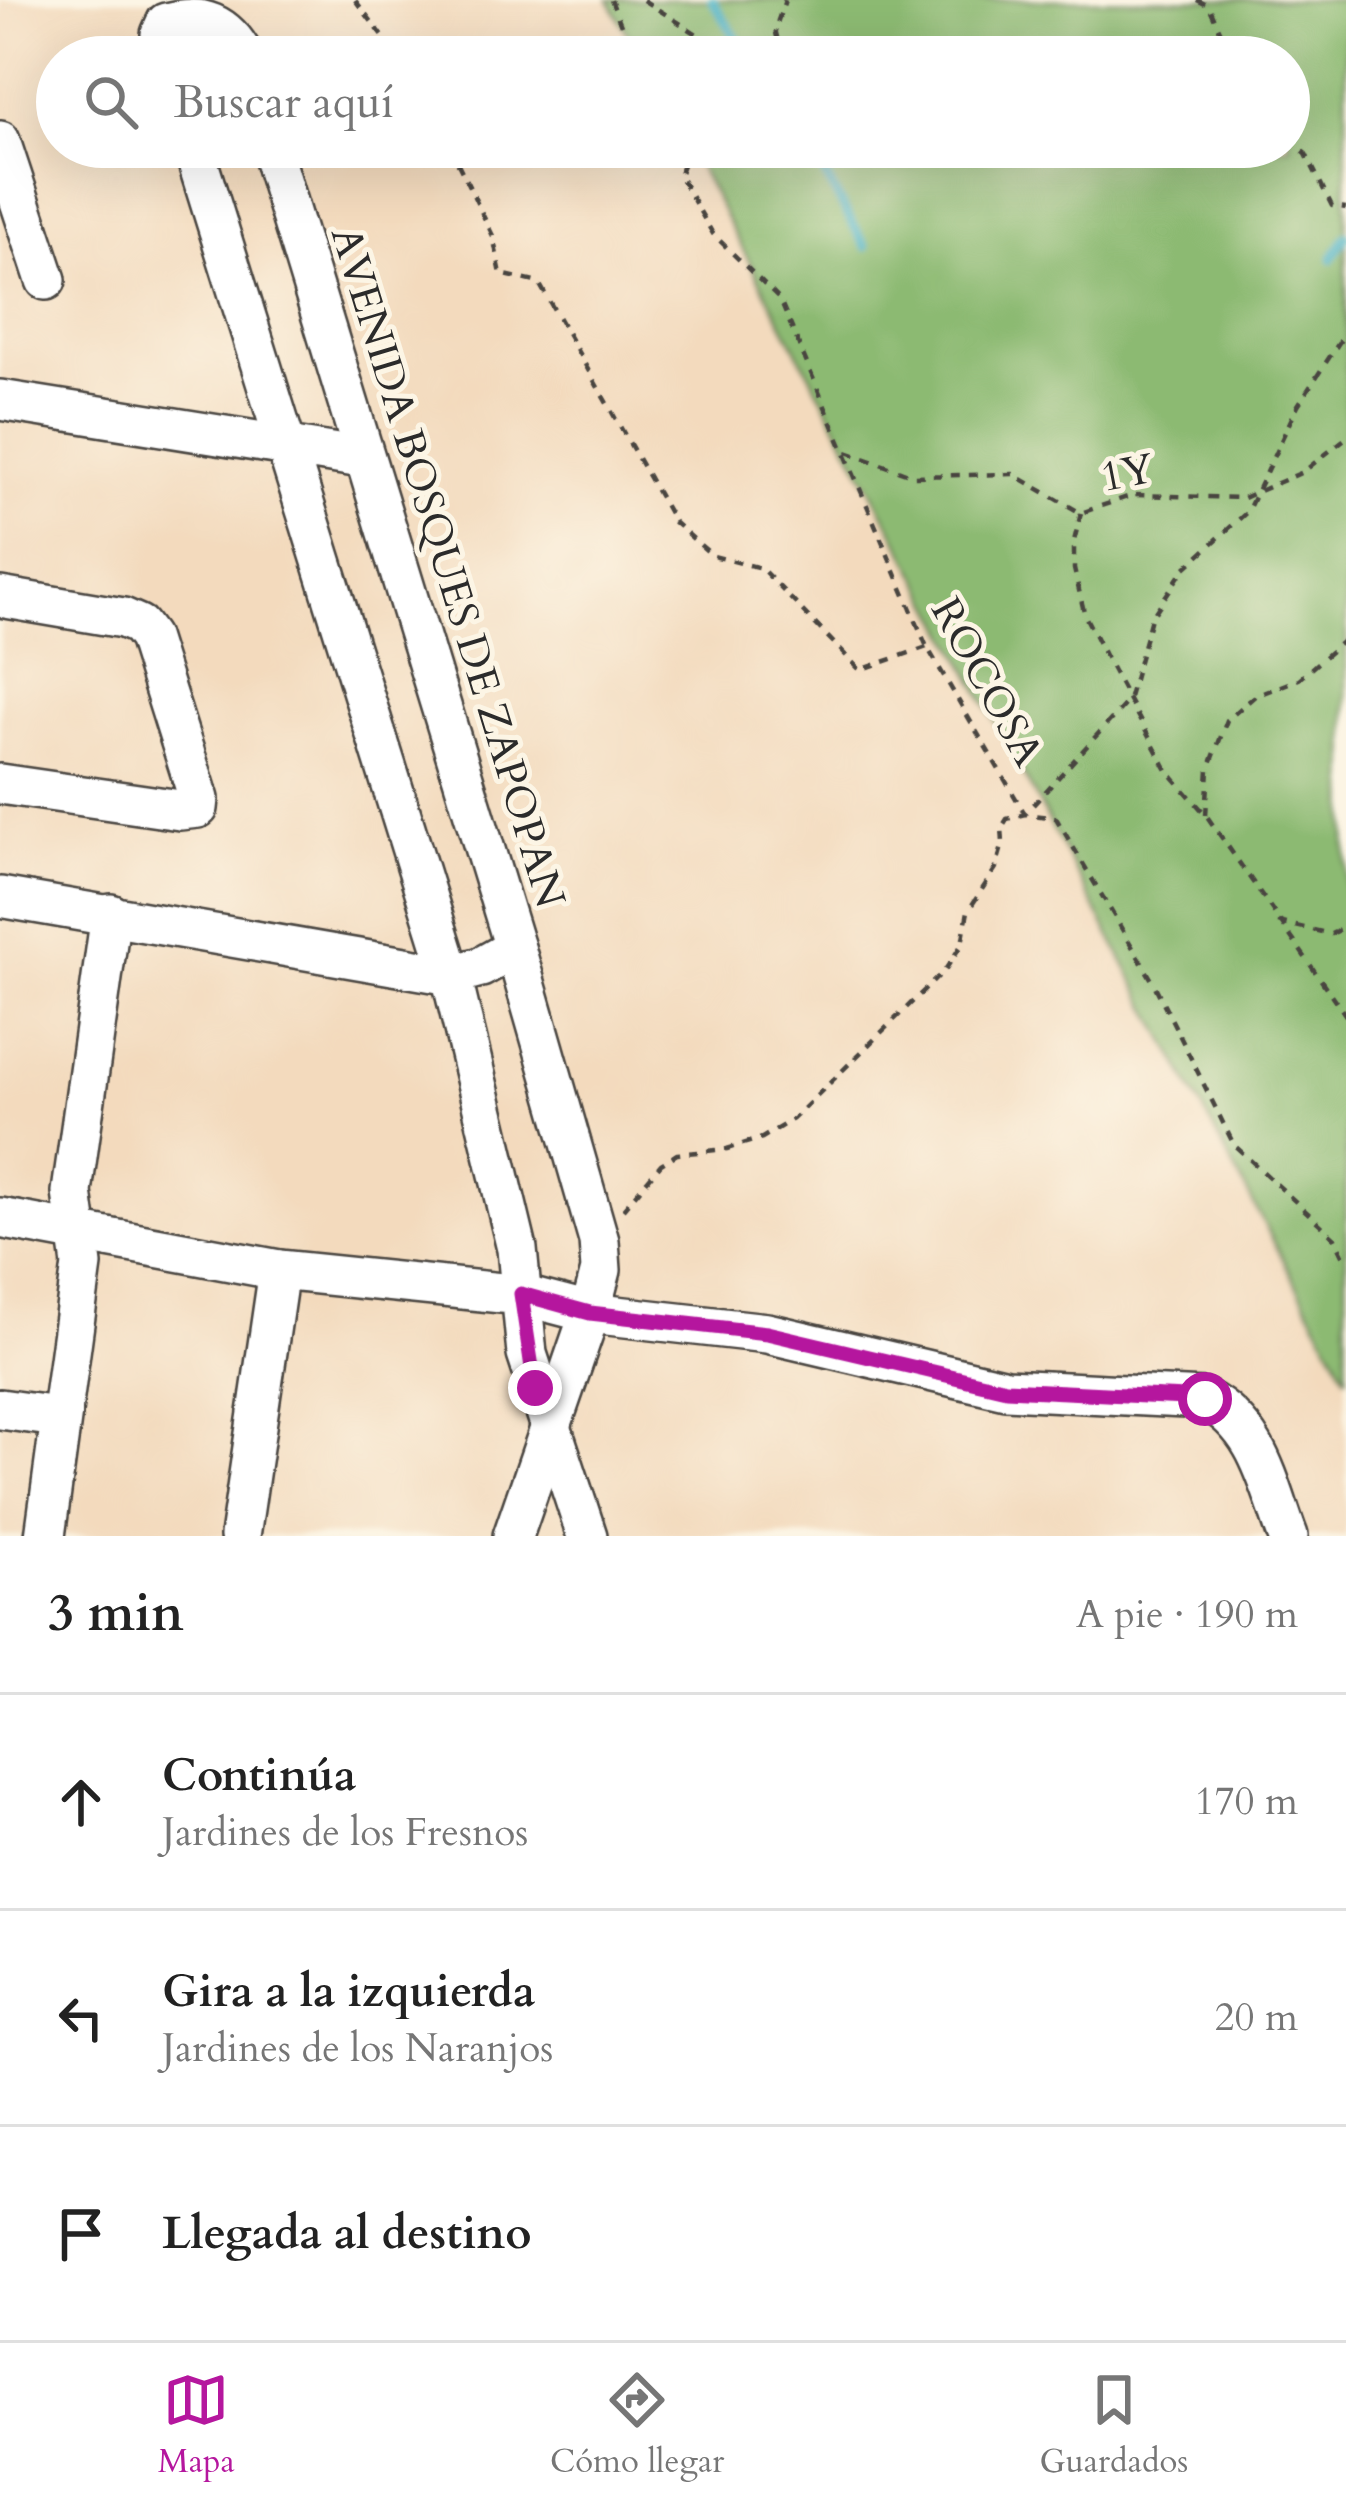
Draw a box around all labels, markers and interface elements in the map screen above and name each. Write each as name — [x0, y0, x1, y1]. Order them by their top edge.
search box — [36, 36, 1310, 168]
icon: search — [78, 69, 144, 135]
text: Buscar aquí — [174, 72, 394, 133]
street label: AVENIDA BOSQUES DE ZAPOPAN — [317, 219, 579, 915]
street label: 1Y — [1096, 440, 1159, 506]
street label: ROCOSA — [917, 587, 1057, 777]
route end — [508, 1361, 562, 1415]
route start — [1178, 1372, 1232, 1426]
text: 3 min — [48, 1579, 184, 1649]
text: A pie · 190 m — [1076, 1588, 1298, 1641]
text: Continúa — [162, 1745, 356, 1806]
icon: ahead — [48, 1769, 114, 1835]
text: 170 m — [1195, 1775, 1298, 1828]
text: Jardines de los Fresnos — [162, 1806, 528, 1859]
text: Gira a la izquierda — [162, 1961, 535, 2022]
icon: left — [48, 1985, 114, 2051]
text: 20 m — [1215, 1991, 1298, 2044]
text: Jardines de los Naranjos — [162, 2022, 553, 2075]
icon: arrive — [48, 2201, 114, 2267]
text: Llegada al destino — [162, 2203, 532, 2264]
tab: Mapa — [158, 2367, 235, 2484]
tab: Cómo llegar — [550, 2367, 724, 2484]
tab: Guardados — [1040, 2367, 1188, 2484]

